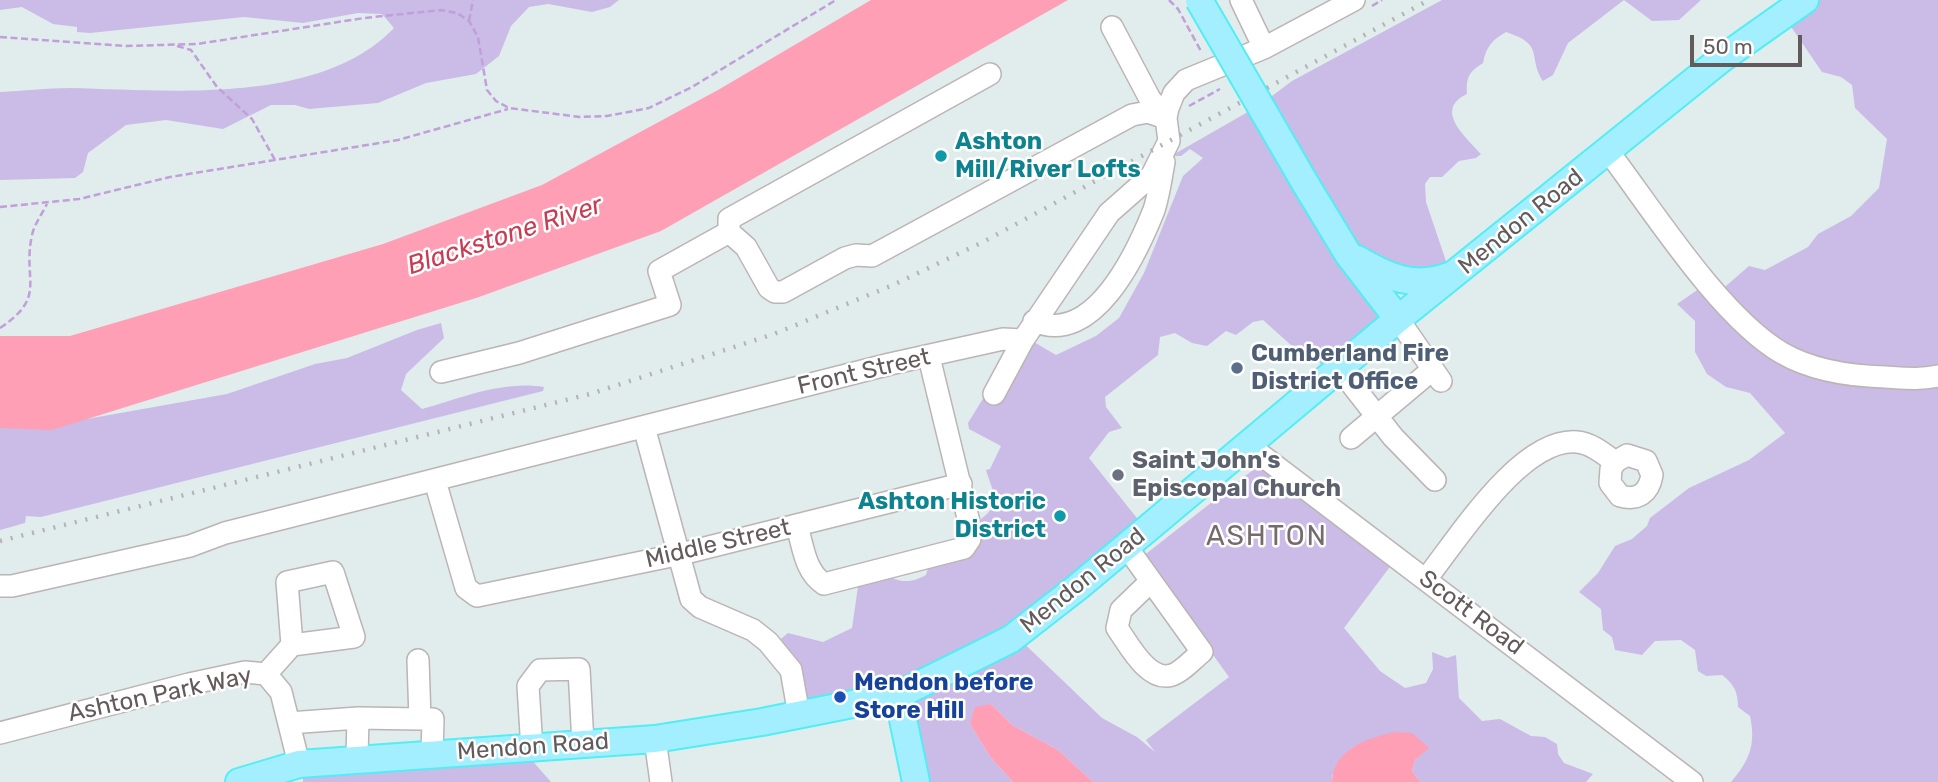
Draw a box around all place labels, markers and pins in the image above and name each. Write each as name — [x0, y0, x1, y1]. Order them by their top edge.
place label: Ashton Mill/River Lofts — [955, 128, 1141, 184]
marker: Ashton Mill/River Lofts — [933, 148, 949, 164]
place label: Cumberland Fire District Office — [1251, 340, 1449, 396]
marker: Cumberland Fire District Office — [1229, 360, 1245, 376]
place label: Saint John's Episcopal Church — [1132, 447, 1341, 503]
marker: Saint John's Episcopal Church — [1110, 467, 1126, 483]
place label: Ashton Historic District — [858, 488, 1046, 544]
marker: Ashton Historic District — [1052, 508, 1068, 524]
place label: Mendon before Store Hill — [854, 669, 1033, 725]
marker: Mendon before Store Hill — [832, 689, 848, 705]

